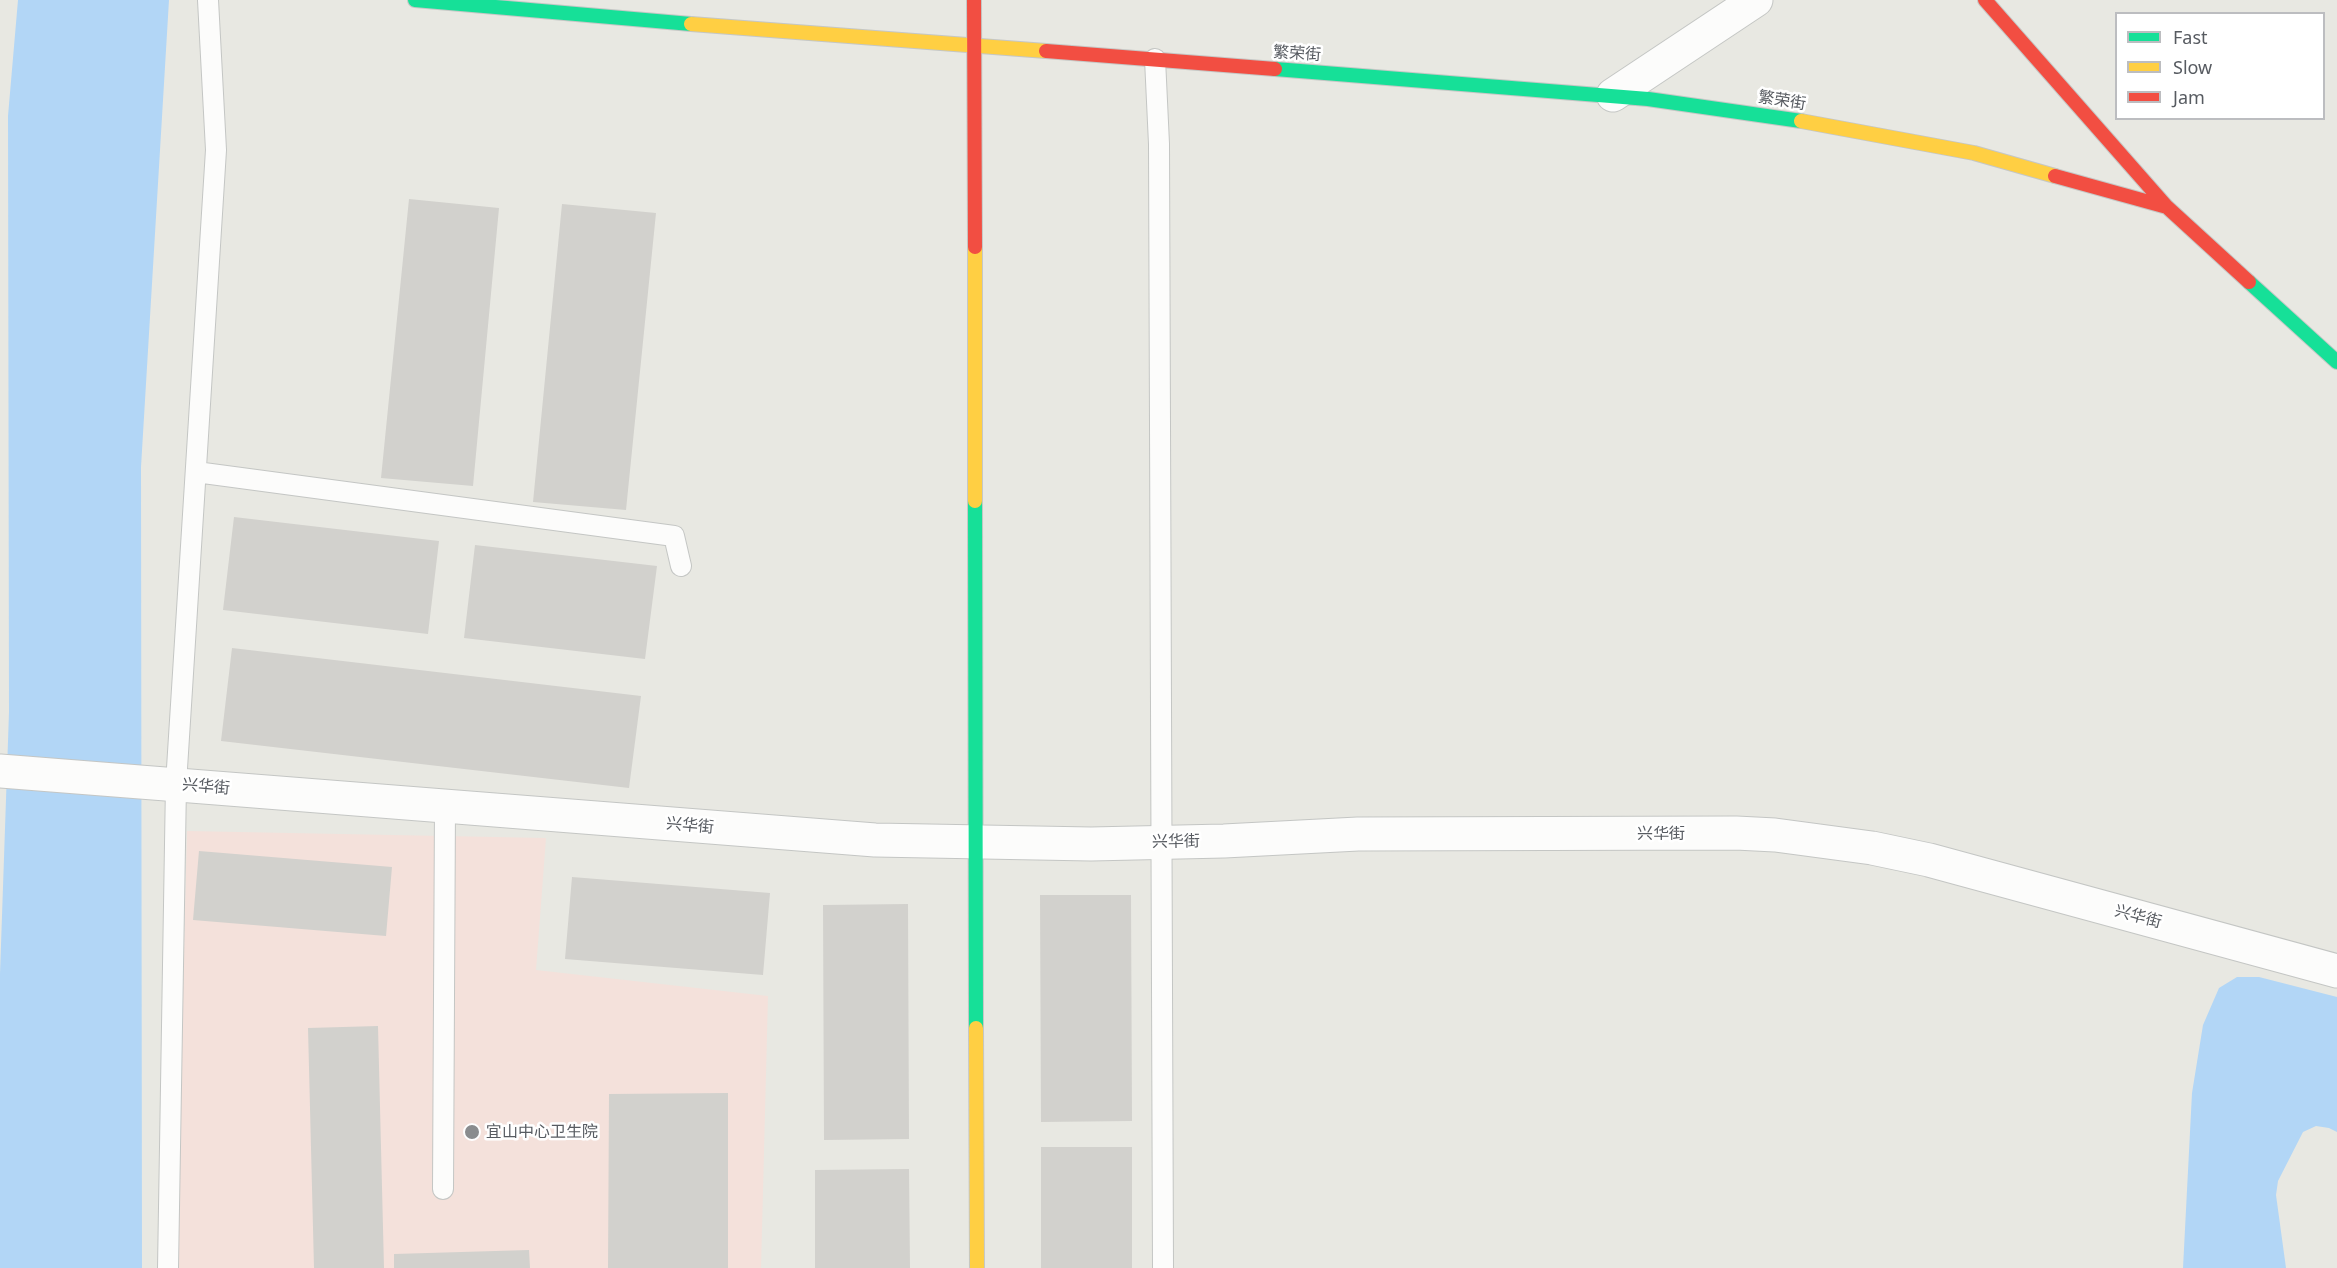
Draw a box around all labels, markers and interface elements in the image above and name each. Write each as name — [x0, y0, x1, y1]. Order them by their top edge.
legend — [2115, 12, 2325, 120]
text: Fast — [2173, 25, 2208, 49]
street label: 繁荣街 — [1272, 43, 1322, 65]
text: Slow — [2173, 55, 2212, 79]
text: Jam — [2173, 85, 2205, 109]
street label: 繁荣街 — [1757, 88, 1807, 114]
street label: 兴华街 — [181, 775, 231, 799]
street label: 兴华街 — [665, 814, 715, 838]
street label: 兴华街 — [1637, 824, 1685, 844]
street label: 兴华街 — [1152, 832, 1200, 852]
street label: 兴华街 — [2112, 902, 2164, 932]
place label: 宜山中心卫生院 — [486, 1122, 598, 1142]
marker: 宜山中心卫生院 — [463, 1123, 481, 1141]

